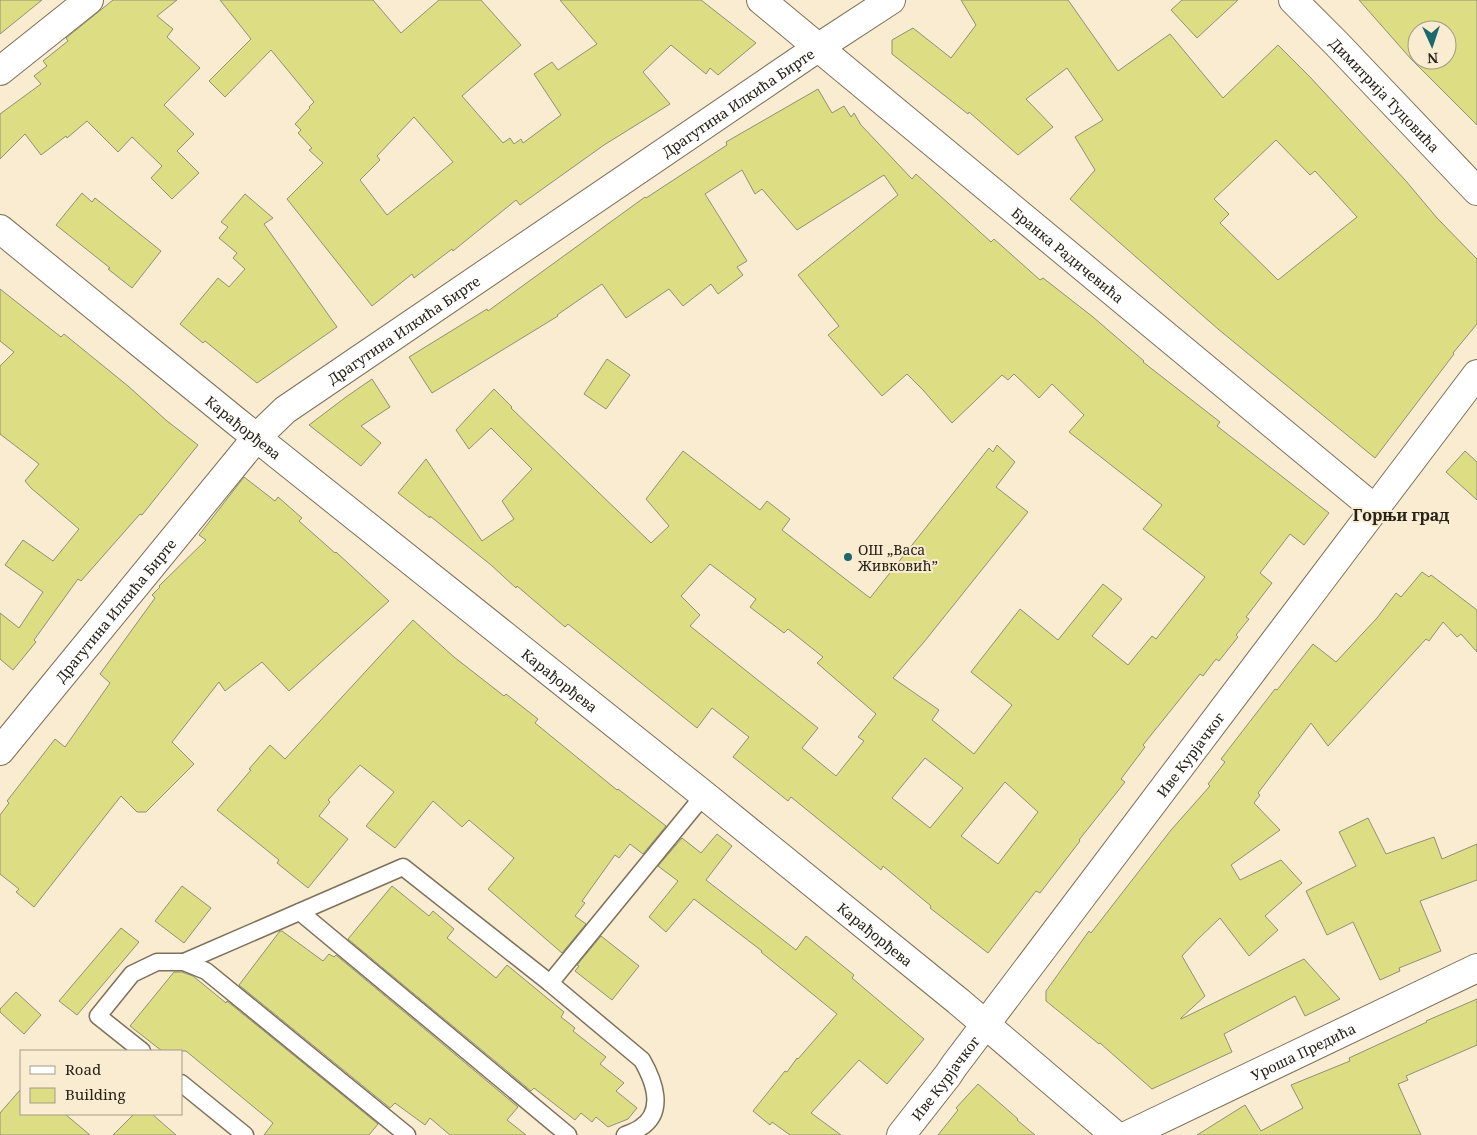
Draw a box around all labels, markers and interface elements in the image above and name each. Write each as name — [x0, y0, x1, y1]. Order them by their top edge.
north arrow — [1407, 20, 1457, 70]
street label: Димитрија Туцовића — [1326, 33, 1444, 156]
street label: Драгутина Илкића Бирте — [658, 44, 818, 161]
text: N — [1427, 49, 1439, 68]
street label: Бранка Радичевића — [1008, 203, 1128, 307]
street label: Драгутина Илкића Бирте — [324, 271, 484, 388]
street label: Карађорђева — [202, 391, 285, 463]
district label: Горњи град — [1353, 504, 1449, 526]
street label: Драгутина Илкића Бирте — [51, 534, 180, 686]
place label: ОШ „Васа Живковић” — [857, 540, 938, 575]
marker: ОШ „Васа Живковић” — [842, 551, 854, 563]
street label: Карађорђева — [518, 644, 602, 716]
street label: Иве Курјачког — [1152, 708, 1228, 801]
street label: Карађорђева — [834, 898, 917, 970]
street label: Уроша Предића — [1248, 1018, 1358, 1084]
street label: Иве Курјачког — [907, 1032, 983, 1124]
legend — [20, 1050, 182, 1115]
text: Road — [65, 1059, 101, 1079]
text: Building — [65, 1084, 126, 1104]

